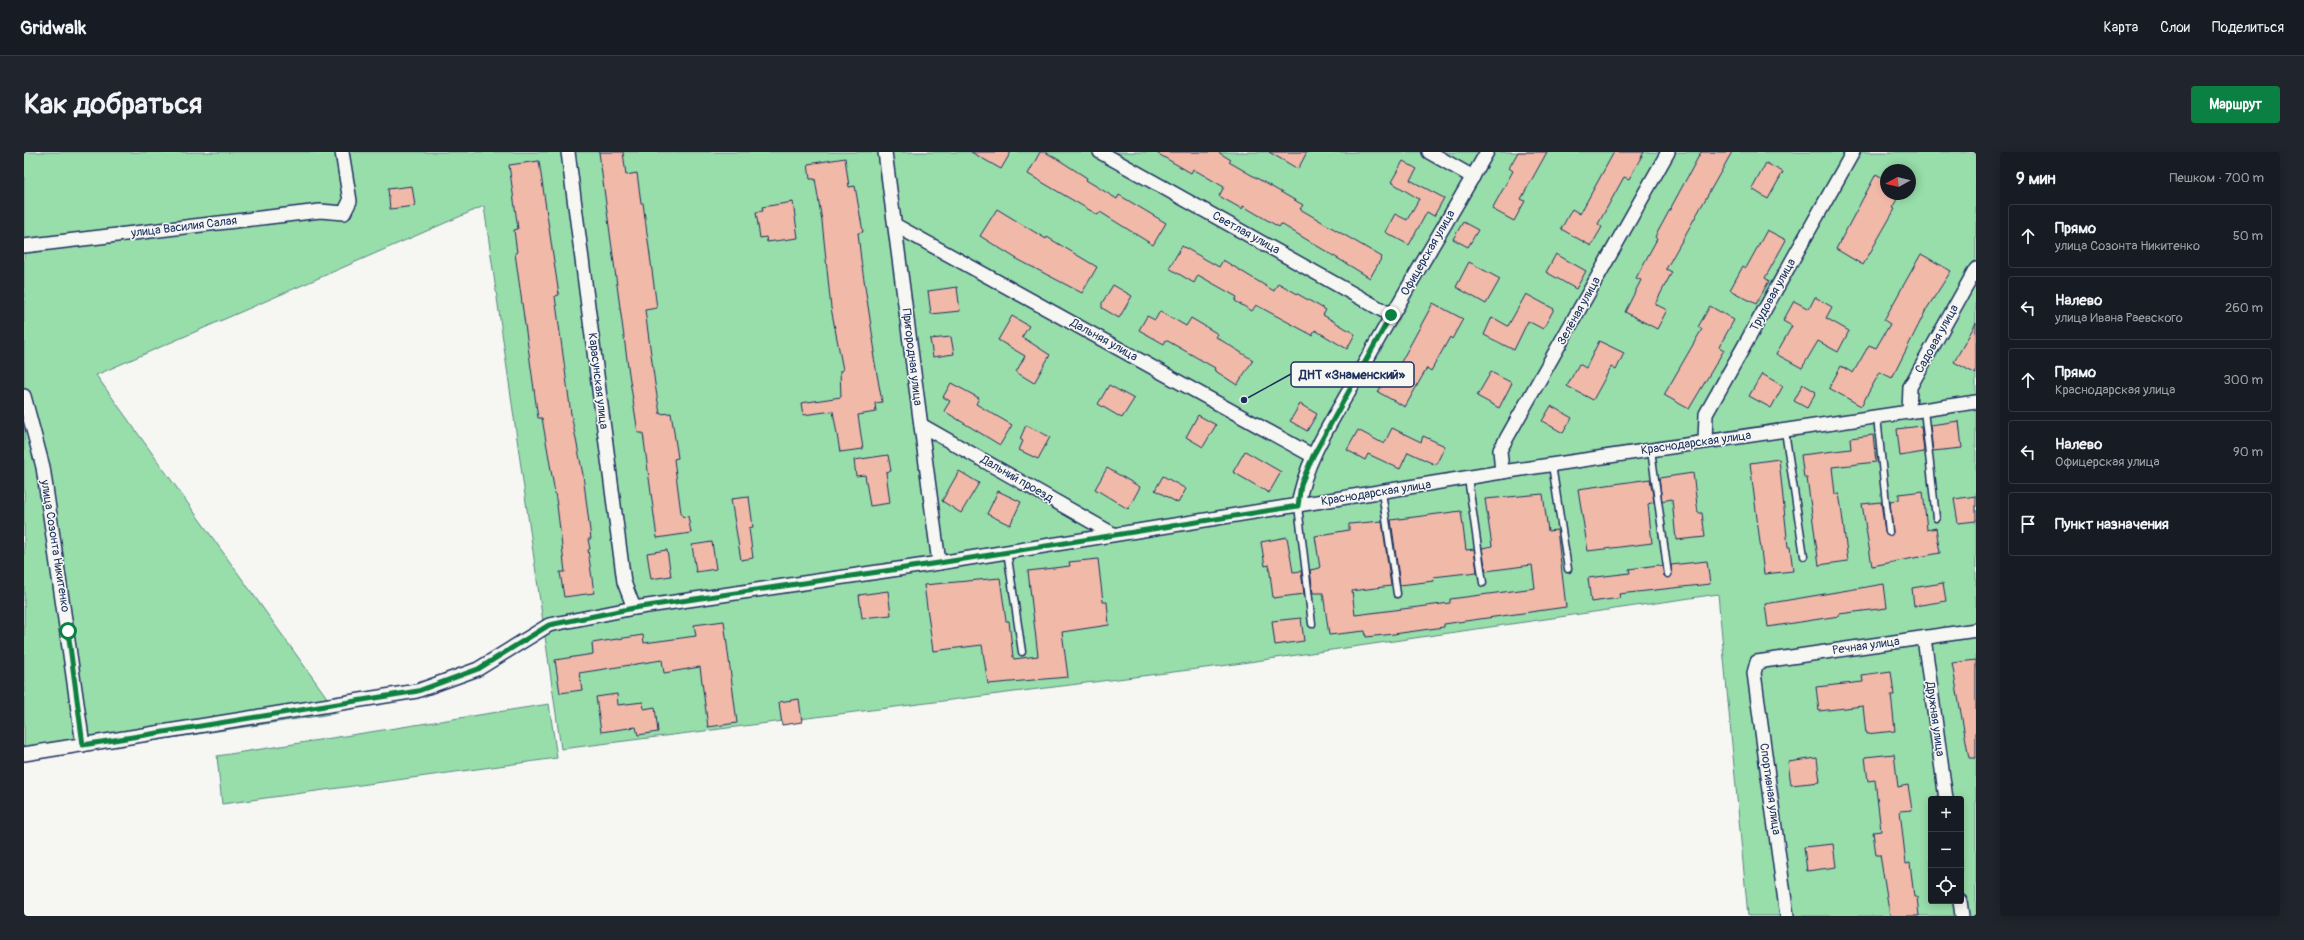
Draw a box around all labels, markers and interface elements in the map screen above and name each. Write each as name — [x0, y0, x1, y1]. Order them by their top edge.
text: Gridwalk — [20, 16, 86, 40]
text: Карта — [2104, 19, 2138, 36]
text: Слои — [2160, 19, 2190, 36]
text: Поделиться — [2212, 19, 2284, 36]
button: Маршрут — [2191, 86, 2280, 123]
text: Как добраться — [24, 87, 202, 122]
north arrow — [1880, 164, 1916, 200]
text: 9 мин — [2016, 168, 2056, 189]
text: Пешком · 700 m — [2169, 170, 2264, 186]
street label: Офицерская улица — [1397, 207, 1459, 299]
street label: Светлая улица — [1209, 208, 1283, 258]
street label: улица Василия Салая — [129, 213, 238, 241]
text: Прямо — [2055, 219, 2096, 238]
icon: ahead — [2017, 225, 2039, 247]
text: 50 m — [2233, 228, 2263, 244]
text: улица Созонта Никитенко — [2055, 238, 2200, 254]
street label: Трудовая улица — [1747, 256, 1799, 334]
street label: Зелёная улица — [1554, 274, 1604, 348]
text: Налево — [2055, 291, 2102, 310]
icon: left — [2017, 297, 2039, 319]
text: 260 m — [2225, 300, 2263, 316]
street label: Садовая улица — [1912, 302, 1962, 376]
route end — [1382, 306, 1400, 324]
street label: Пригородная улица — [899, 308, 925, 407]
text: улица Ивана Раевского — [2055, 310, 2183, 326]
street label: Дальняя улица — [1067, 315, 1141, 365]
street label: Карасунская улица — [585, 332, 611, 430]
callout: ДНТ «Знаменский» — [1291, 362, 1414, 387]
text: Прямо — [2055, 363, 2096, 382]
text: ДНТ «Знаменский» — [1298, 367, 1406, 383]
icon: ahead — [2017, 369, 2039, 391]
text: 300 m — [2224, 372, 2263, 388]
text: Краснодарская улица — [2055, 382, 2175, 398]
street label: Краснодарская улица — [1640, 428, 1752, 458]
text: Налево — [2055, 435, 2102, 454]
icon: left — [2017, 441, 2039, 463]
text: 90 m — [2233, 444, 2263, 460]
street label: Дальний проезд — [977, 452, 1057, 506]
text: Офицерская улица — [2055, 454, 2160, 470]
street label: Краснодарская улица — [1320, 477, 1432, 509]
street label: улица Созонта Никитенко — [37, 478, 73, 614]
icon: arrive — [2017, 513, 2039, 535]
text: Пункт назначения — [2055, 515, 2169, 534]
route start — [59, 622, 77, 640]
street label: Речная улица — [1831, 634, 1901, 658]
street label: Дружная улица — [1922, 680, 1948, 758]
street label: Спортивная улица — [1756, 742, 1784, 836]
map controls — [1928, 796, 1964, 904]
button: + — [1928, 796, 1964, 832]
button: − — [1928, 832, 1964, 868]
button: locate — [1928, 868, 1964, 904]

